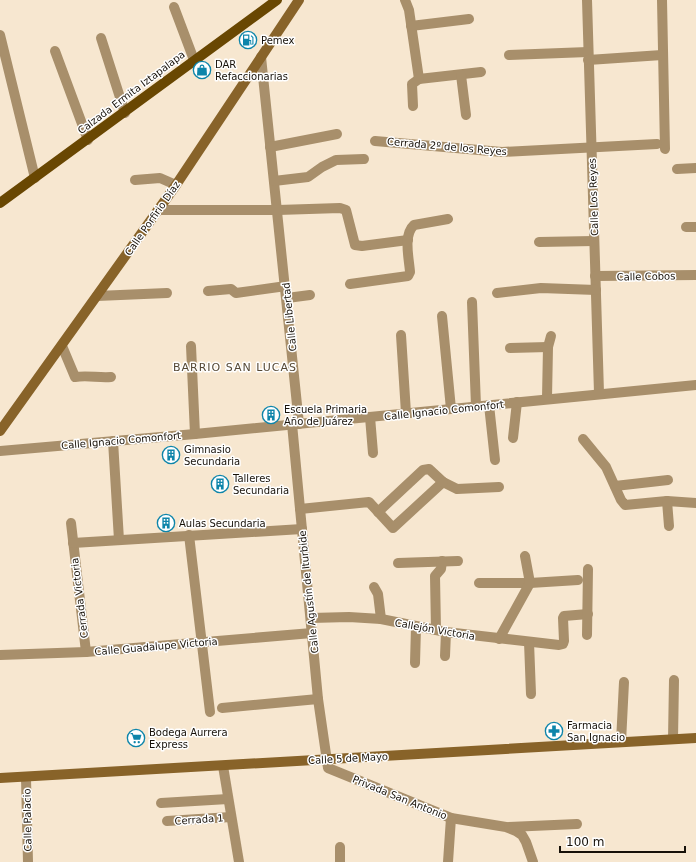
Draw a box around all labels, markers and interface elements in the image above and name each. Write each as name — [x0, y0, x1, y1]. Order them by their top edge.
fuel station icon: Pemex — [238, 30, 258, 50]
place label: Pemex — [261, 35, 295, 46]
street label: Calzada Ermita Iztapalapa — [76, 49, 187, 136]
place label: DAR Refaccionarias — [215, 59, 288, 82]
shop icon: DAR Refaccionarias — [192, 60, 212, 80]
street label: Cerrada 2º de los Reyes — [387, 136, 507, 157]
street label: Calle Los Reyes — [587, 158, 600, 236]
street label: Calle Porfirio Díaz — [123, 179, 182, 258]
street label: Calle Cobos — [617, 270, 675, 283]
street label: Calle Libertad — [280, 282, 299, 352]
district label: BARRIO SAN LUCAS — [173, 361, 297, 374]
street label: Calle Ignacio Comonfort — [384, 399, 505, 422]
place label: Escuela Primaria Año de Juárez — [284, 404, 367, 427]
building icon: Escuela Primaria Año de Juárez — [261, 405, 281, 425]
street label: Calle Ignacio Comonfort — [61, 430, 182, 451]
place label: Gimnasio Secundaria — [184, 444, 240, 467]
building icon: Gimnasio Secundaria — [161, 445, 181, 465]
place label: Talleres Secundaria — [232, 473, 289, 496]
building icon: Talleres Secundaria — [210, 474, 230, 494]
building icon: Aulas Secundaria — [156, 513, 176, 533]
place label: Aulas Secundaria — [179, 518, 266, 529]
street label: Calle Agustín de Iturbide — [297, 530, 320, 654]
street label: Cerrada Victoria — [69, 557, 90, 639]
street label: Callejón Victoria — [394, 617, 476, 642]
street label: Calle Guadalupe Victoria — [94, 636, 218, 657]
place label: Farmacia San Ignacio — [567, 720, 625, 743]
pharmacy icon: Farmacia San Ignacio — [544, 721, 564, 741]
place label: Bodega Aurrera Express — [149, 727, 228, 750]
supermarket icon: Bodega Aurrera Express — [126, 728, 146, 748]
street label: Calle 5 de Mayo — [308, 751, 388, 766]
street label: Privada San Antonio — [351, 773, 449, 821]
street label: Calle Palacio — [21, 788, 34, 852]
street label: Cerrada 1 — [174, 812, 224, 827]
scale bar — [560, 828, 685, 854]
text: 100 m — [566, 835, 604, 849]

